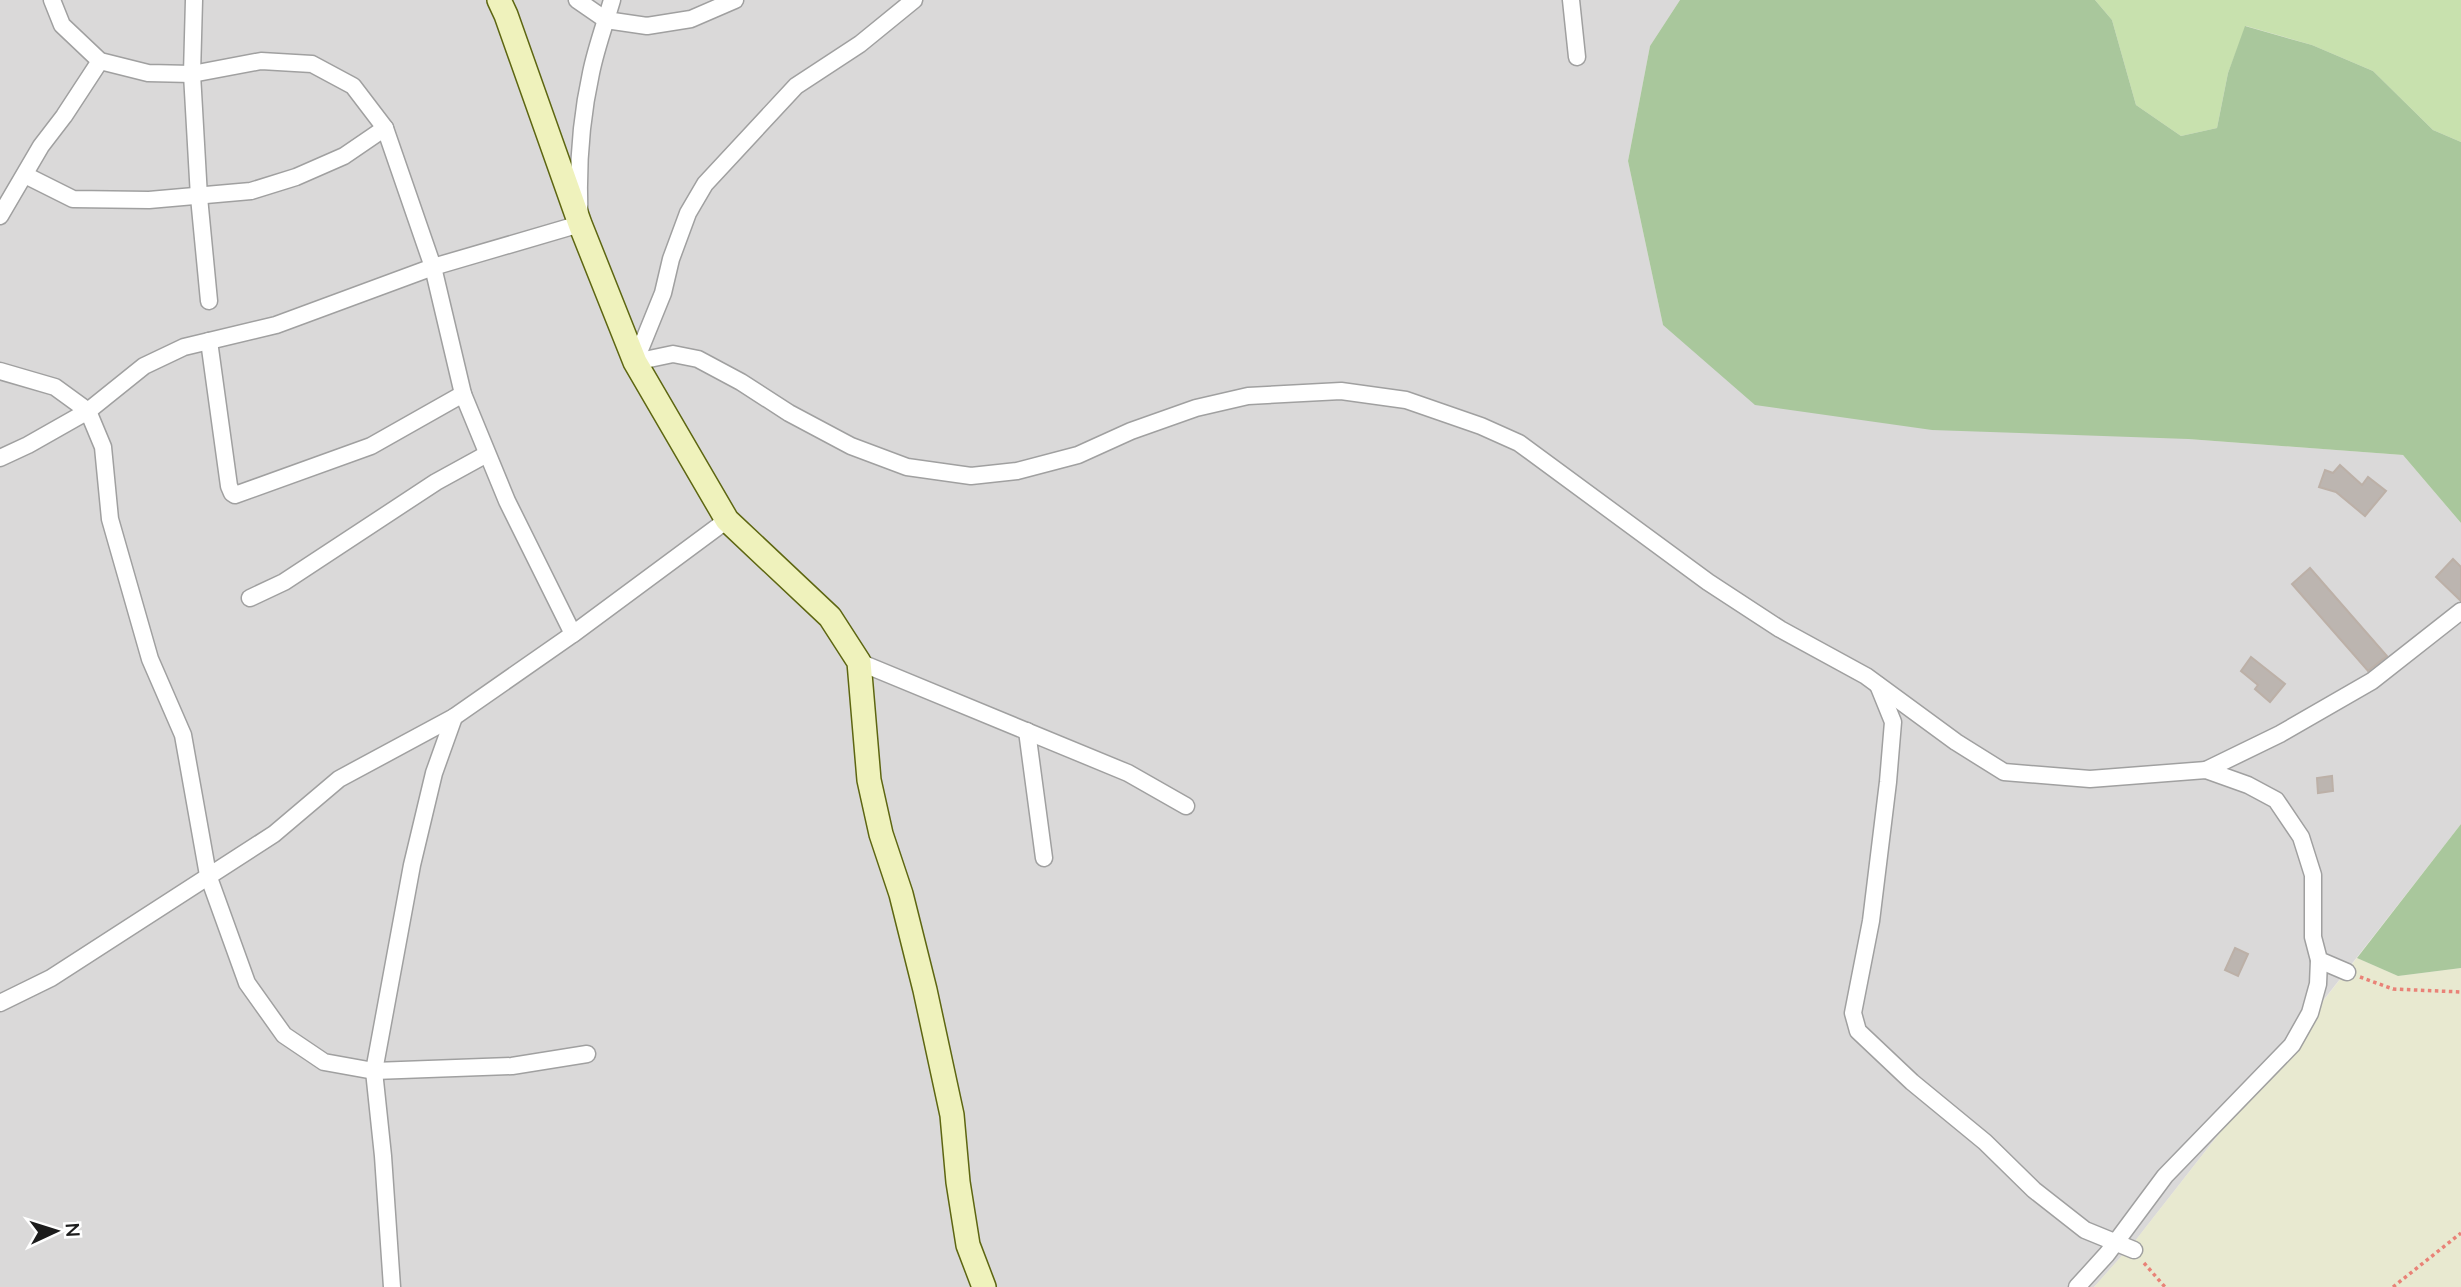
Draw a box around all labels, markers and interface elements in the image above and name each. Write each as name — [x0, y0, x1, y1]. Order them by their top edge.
north arrow — [21, 1196, 91, 1266]
text: N — [60, 1222, 85, 1238]

